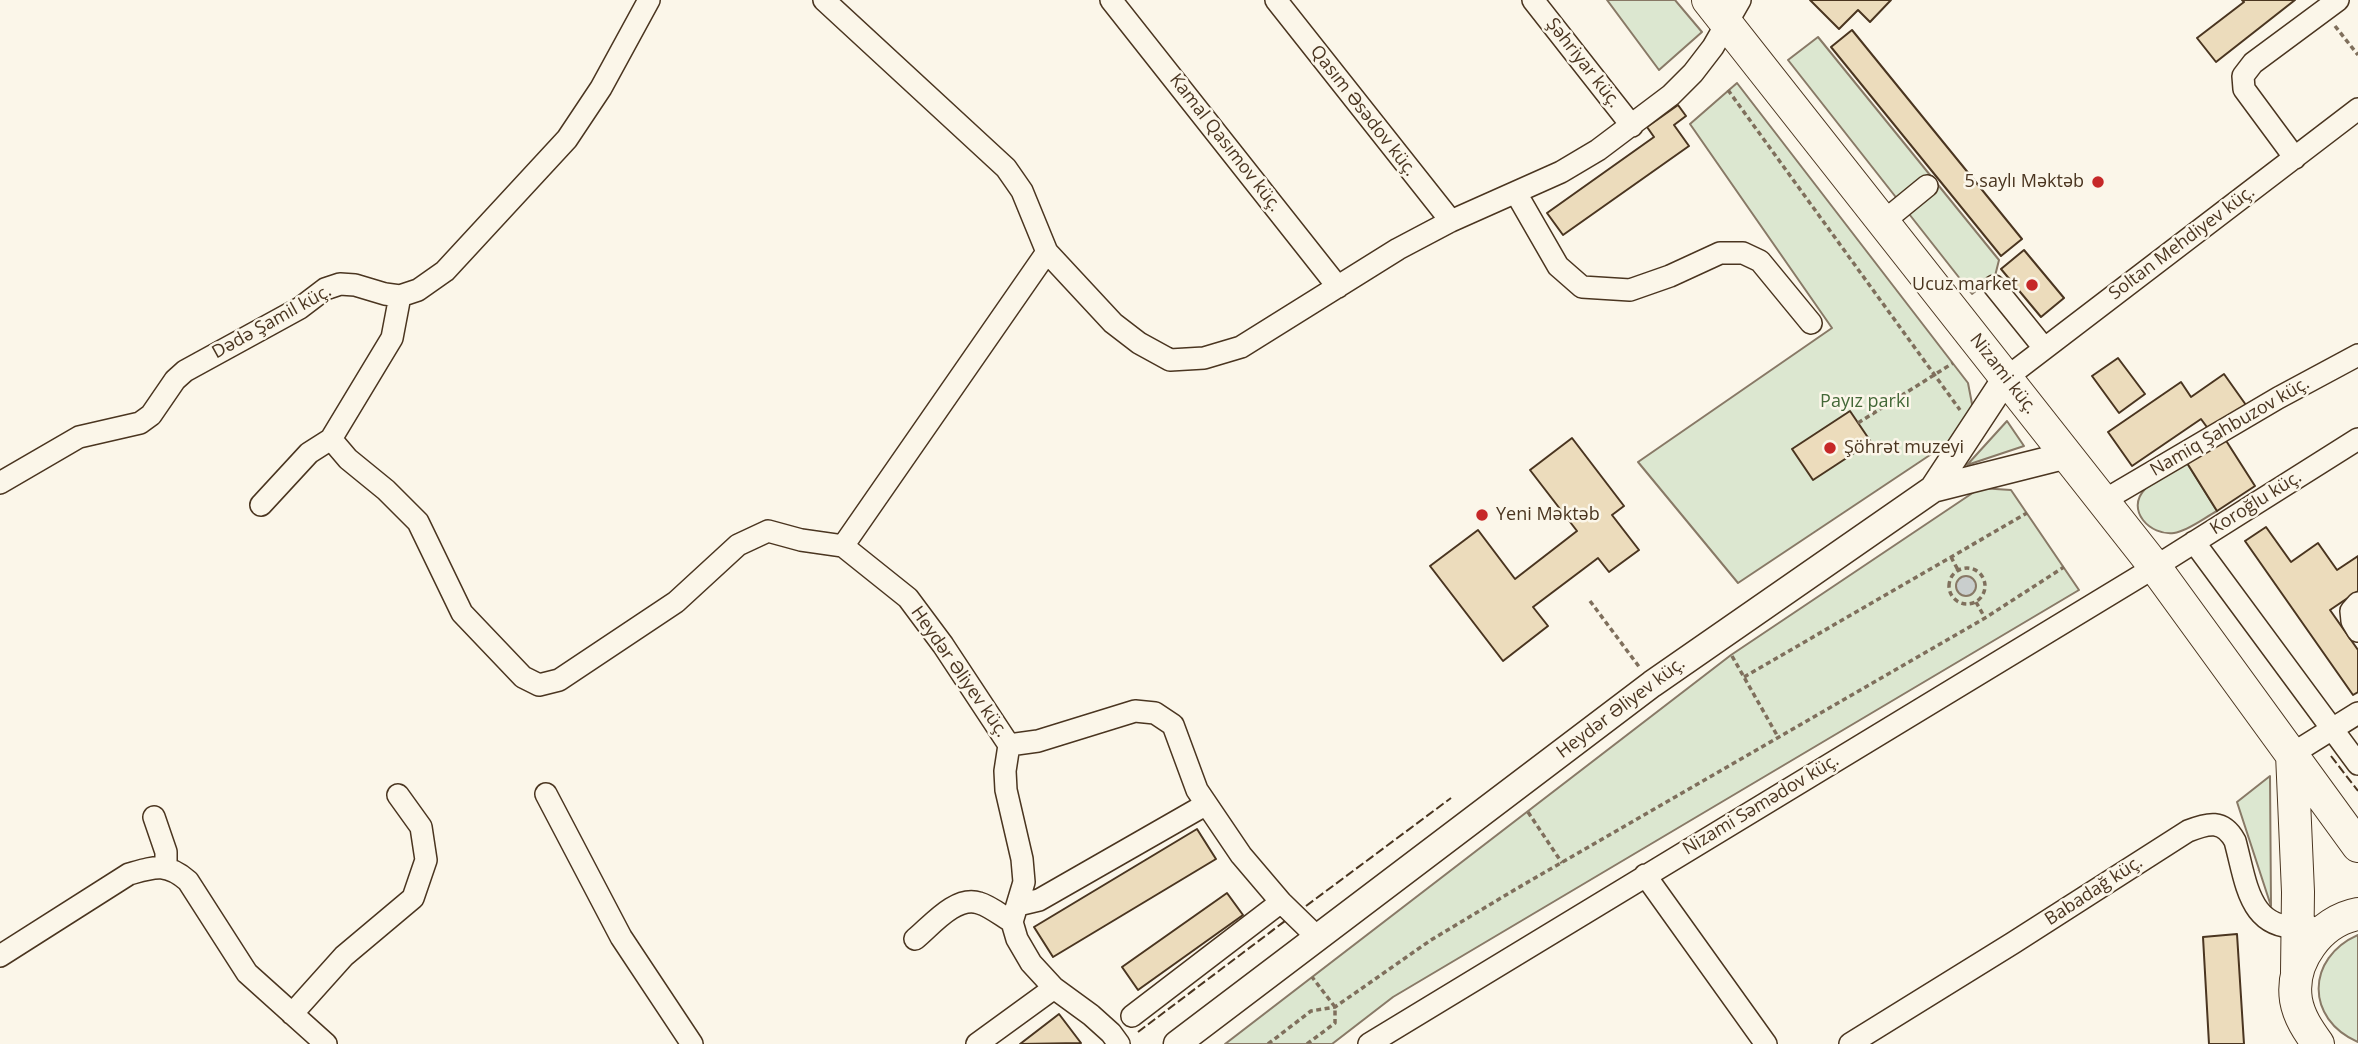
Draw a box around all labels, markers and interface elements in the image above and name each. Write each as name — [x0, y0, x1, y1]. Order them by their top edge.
street label: Şəhriyar küç. — [1541, 14, 1625, 112]
street label: Qasım Əsədov küç. — [1305, 41, 1421, 181]
street label: Kamal Qasımov küç. — [1164, 70, 1286, 216]
place label: 5 saylı Məktəb — [1964, 171, 2084, 193]
marker: 5 saylı Məktəb — [2090, 174, 2106, 190]
street label: Soltan Mehdiyev küç. — [2105, 181, 2259, 305]
place label: Ucuz market — [1912, 274, 2018, 296]
marker: Ucuz market — [2024, 277, 2040, 293]
street label: Dədə Şamil küç. — [209, 280, 335, 364]
street label: Nizami küç. — [1965, 329, 2041, 419]
street label: Namiq Şahbuzov küç. — [2147, 373, 2313, 481]
park label: Payız parkı — [1820, 391, 1910, 413]
place label: Şöhrət muzeyi — [1844, 437, 1964, 459]
marker: Şöhrət muzeyi — [1822, 440, 1838, 456]
street label: Koroğlu küç. — [2206, 466, 2306, 540]
place label: Yeni Məktəb — [1496, 504, 1600, 526]
marker: Yeni Məktəb — [1474, 507, 1490, 523]
street label: Heydər Əliyev küç. — [906, 602, 1012, 742]
street label: Heydər Əliyev küç. — [1553, 653, 1689, 763]
street label: Nizami Səmədov küç. — [1679, 750, 1843, 860]
street label: Babadağ küç. — [2041, 851, 2147, 931]

